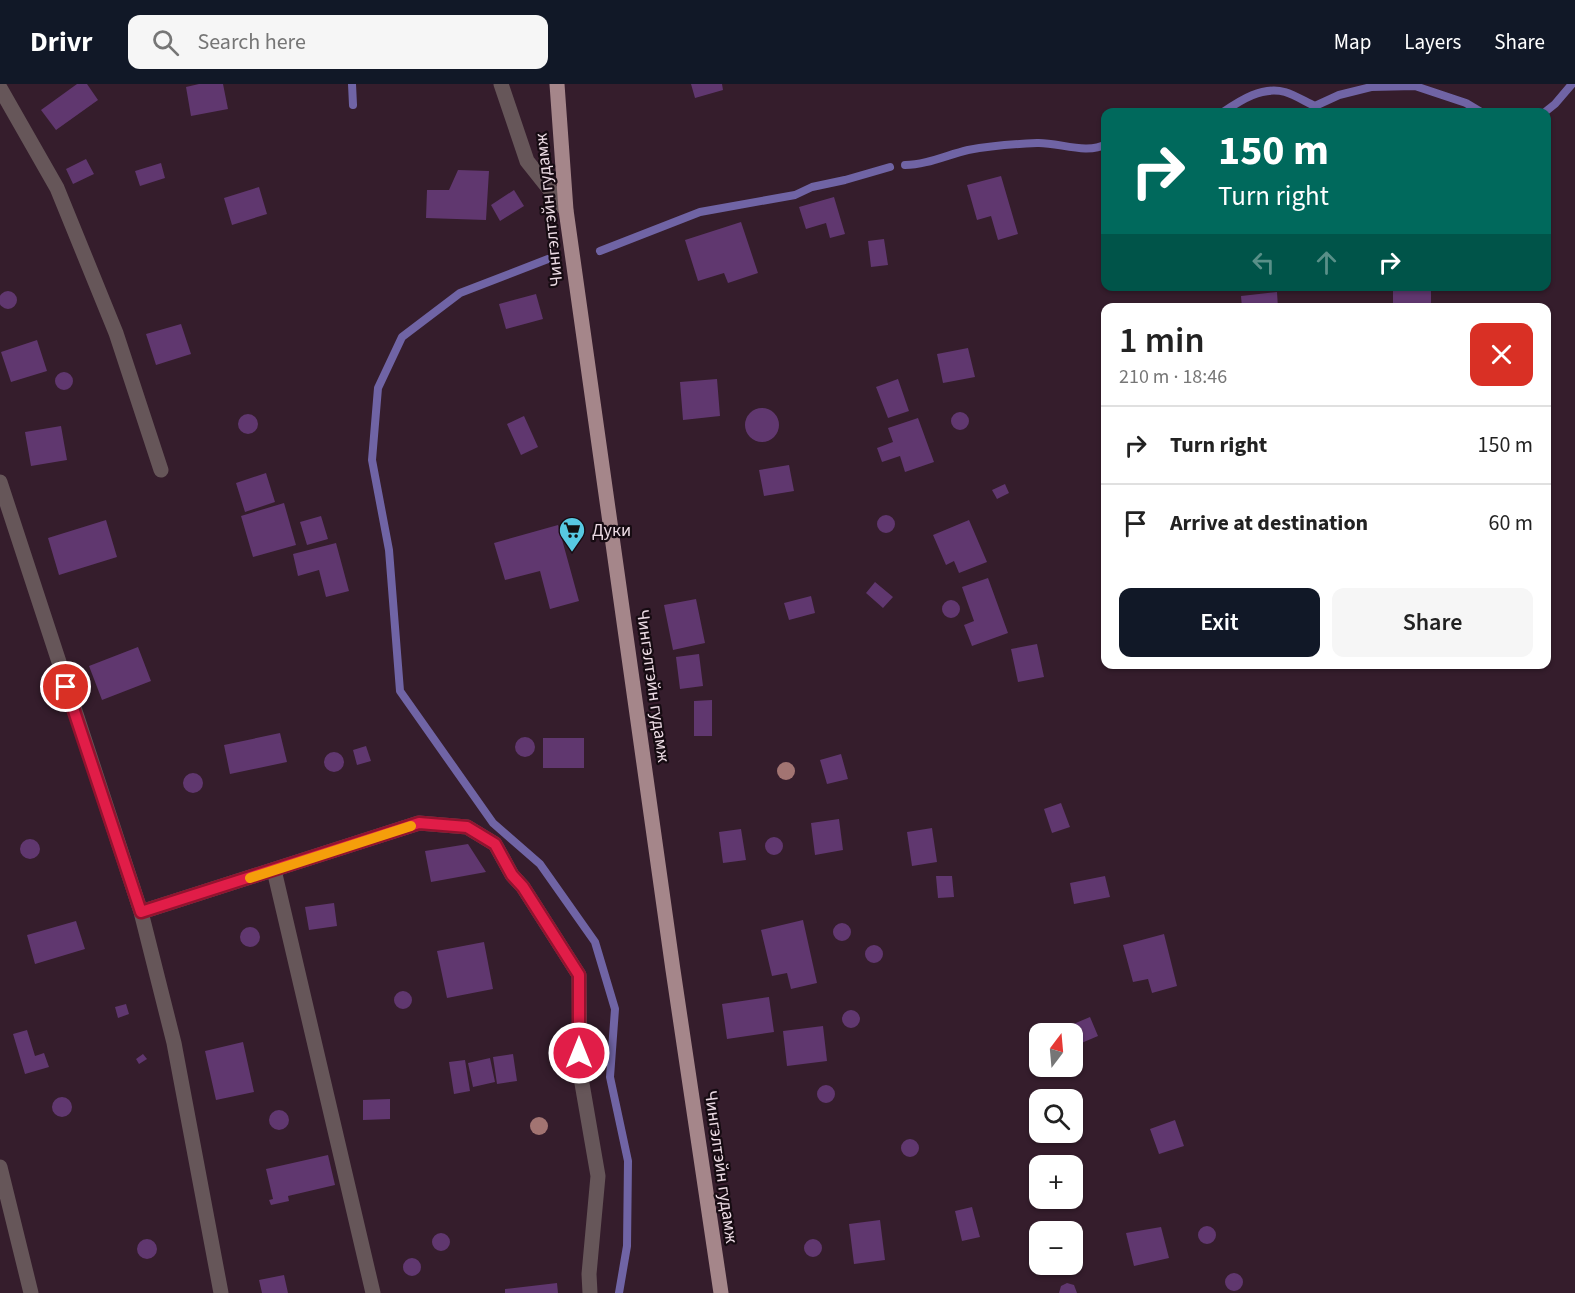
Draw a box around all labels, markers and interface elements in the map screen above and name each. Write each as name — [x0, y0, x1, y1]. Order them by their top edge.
search box — [128, 15, 548, 69]
text: Drivr — [30, 22, 92, 62]
icon: search — [149, 26, 182, 59]
text: Search here — [197, 26, 306, 58]
text: Map — [1334, 27, 1371, 57]
text: Layers — [1404, 27, 1461, 57]
text: Share — [1494, 27, 1545, 57]
text: 150 m — [1218, 121, 1329, 181]
street label: Чингэлтэйн гудамж — [528, 131, 569, 288]
icon: right — [1119, 132, 1197, 210]
text: Turn right — [1218, 177, 1329, 216]
icon: left — [1247, 246, 1280, 279]
icon: ahead — [1310, 246, 1343, 279]
icon: right — [1373, 246, 1406, 279]
text: 1 min — [1119, 315, 1205, 366]
button: close — [1470, 323, 1533, 386]
text: 210 m · 18:46 — [1119, 363, 1227, 391]
icon: right — [1119, 429, 1152, 462]
text: Turn right — [1170, 429, 1267, 461]
text: 150 m — [1478, 429, 1533, 461]
icon: arrive — [1119, 507, 1152, 540]
text: Arrive at destination — [1170, 507, 1368, 539]
text: 60 m — [1488, 507, 1533, 539]
supermarket icon: Дуки — [557, 515, 587, 553]
place label: Дуки — [592, 518, 631, 543]
button: Exit — [1119, 588, 1320, 657]
button: Share — [1332, 588, 1533, 657]
street label: Чингэлтэйн гудамж — [630, 608, 676, 765]
pin — [40, 661, 91, 712]
icon: arrive — [49, 670, 82, 703]
position arrow — [547, 1021, 611, 1085]
north arrow — [1029, 1023, 1083, 1077]
map controls — [1029, 1023, 1083, 1275]
street label: Чингэлтэйн гудамж — [698, 1089, 744, 1246]
button: search — [1029, 1089, 1083, 1143]
button: + — [1029, 1155, 1083, 1209]
button: − — [1029, 1221, 1083, 1275]

